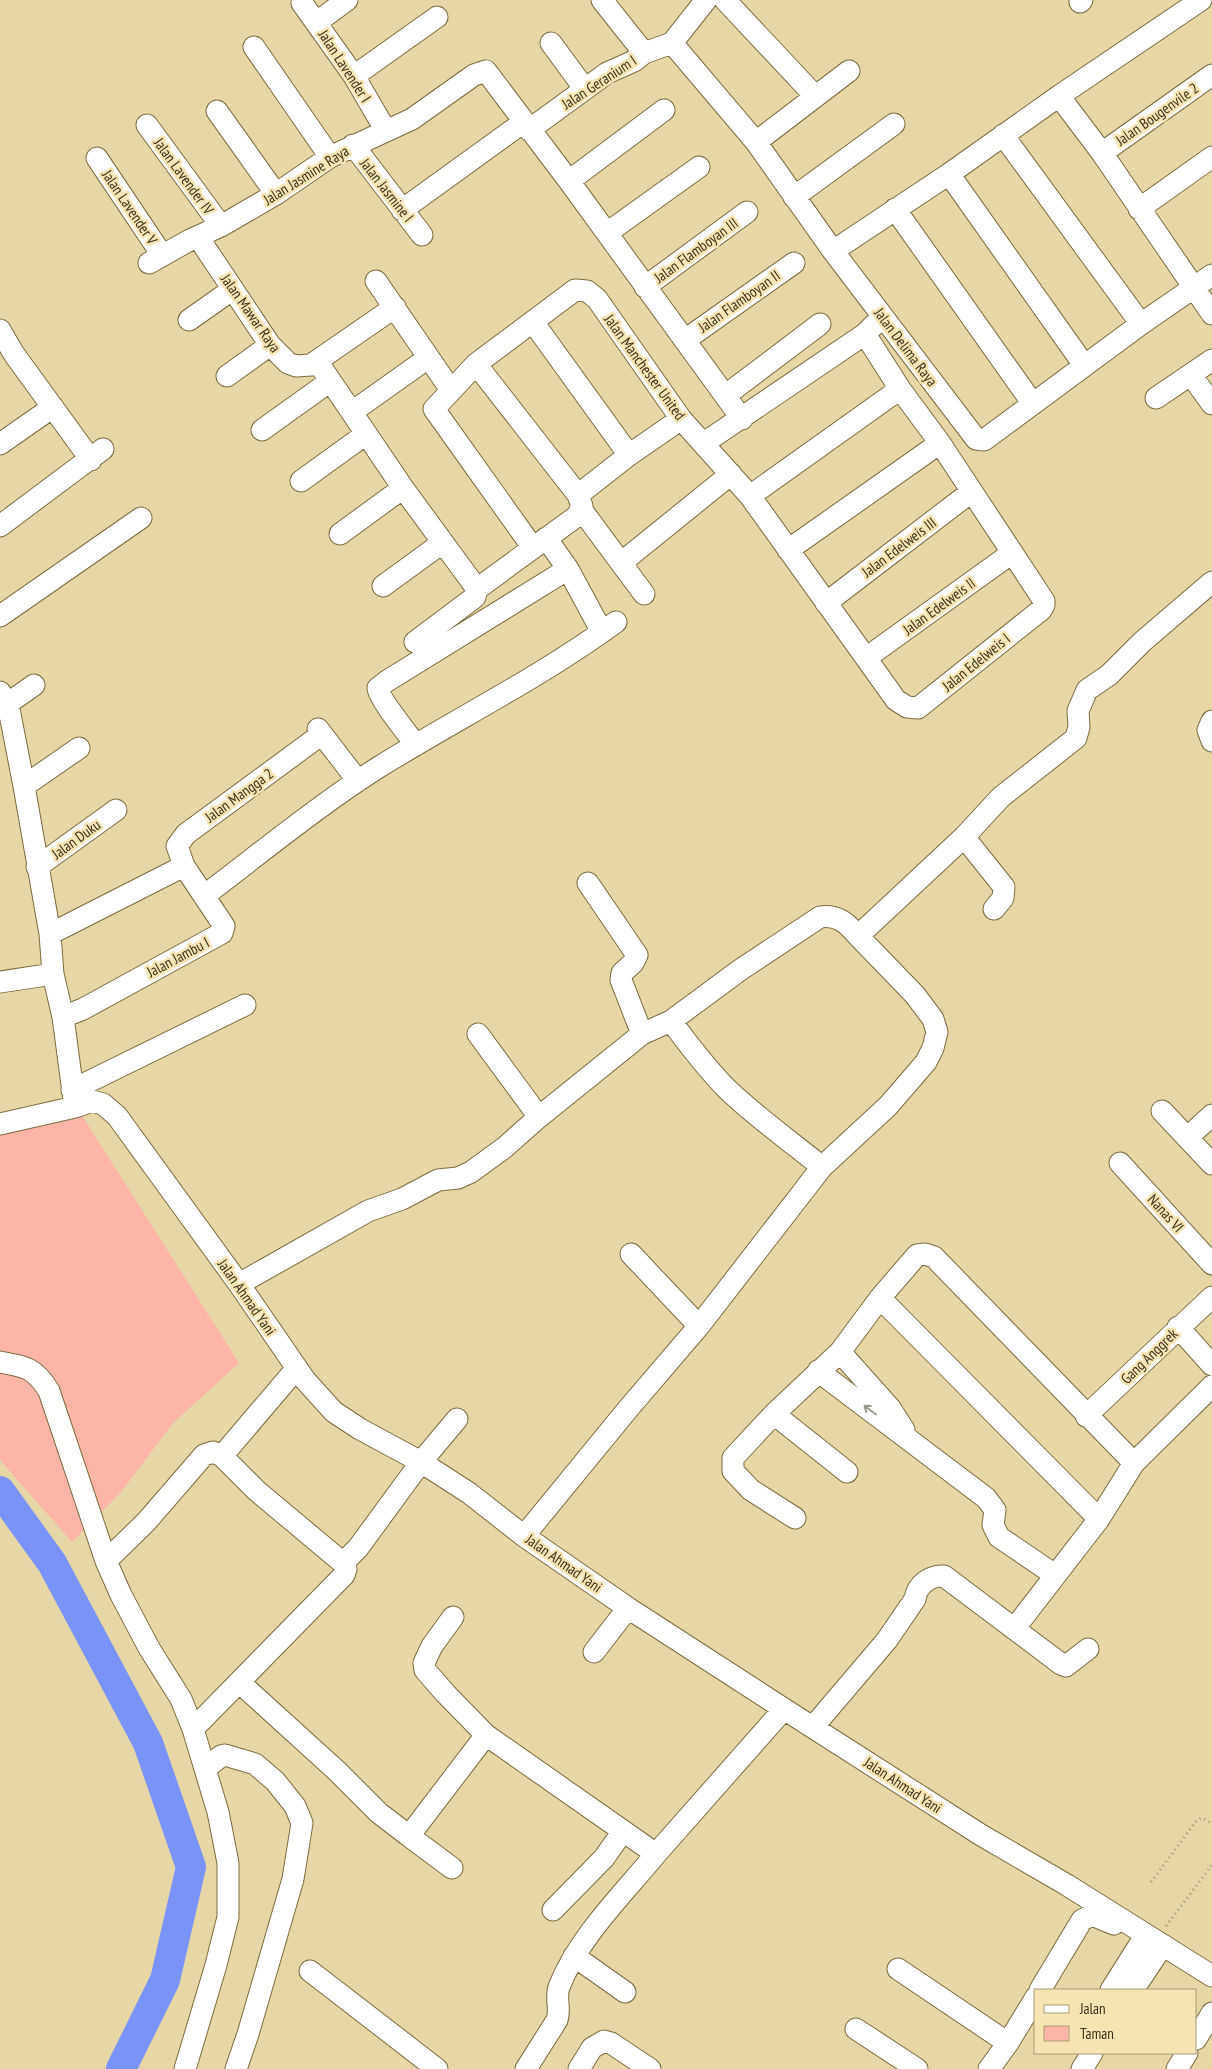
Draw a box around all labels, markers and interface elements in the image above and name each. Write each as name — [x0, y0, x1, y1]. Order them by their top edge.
street label: Jalan Lavender I — [314, 25, 376, 106]
street label: Jalan Geranium I — [557, 51, 640, 114]
street label: Jalan Bougenvile 2 — [1111, 78, 1202, 150]
street label: Jalan Lavender IV — [149, 133, 218, 218]
street label: Jalan Jasmine Raya — [259, 141, 352, 209]
street label: Jalan Jasmine I — [355, 153, 418, 226]
street label: Jalan Lavender V — [98, 165, 162, 248]
street label: Jalan Flamboyan III — [650, 213, 742, 287]
street label: Jalan Flamboyan II — [694, 266, 784, 337]
street label: Jalan Mawar Raya — [216, 269, 285, 356]
street label: Jalan Delima Raya — [870, 303, 942, 390]
street label: Jalan Manchester United — [600, 310, 690, 424]
street label: Jalan Edelweis III — [857, 513, 940, 582]
street label: Jalan Edelweis II — [898, 573, 979, 639]
street label: Jalan Edelweis I — [938, 629, 1014, 696]
street label: Jalan Mangga 2 — [200, 764, 277, 827]
street label: Jalan Duku — [47, 815, 104, 864]
street label: Jalan Jambu I — [143, 933, 212, 982]
street label: Nanas VI — [1144, 1190, 1188, 1236]
street label: Jalan Ahmad Yani — [213, 1254, 280, 1339]
street label: Gang Anggrek — [1117, 1324, 1182, 1388]
one-way arrow — [863, 1405, 877, 1415]
street label: Jalan Ahmad Yani — [521, 1529, 606, 1596]
street label: Jalan Ahmad Yani — [860, 1752, 946, 1817]
legend — [1034, 1989, 1197, 2054]
text: Jalan — [1079, 1999, 1106, 2018]
text: Taman — [1080, 2024, 1114, 2043]

